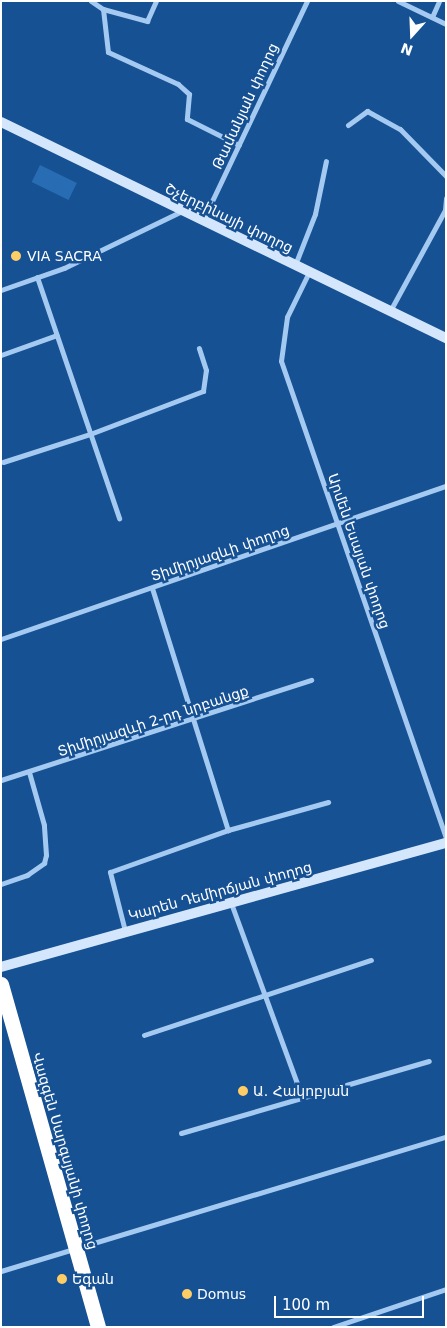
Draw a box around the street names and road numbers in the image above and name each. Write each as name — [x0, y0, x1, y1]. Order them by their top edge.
street label: Թամանյան փողոց — [208, 40, 282, 172]
street label: Շչերբինայի փողոց — [162, 180, 296, 256]
street label: Արմեն Եսայան փողոց — [324, 471, 394, 631]
street label: Տիմիրյազևի փողոց — [148, 521, 292, 585]
street label: Տիմիրյազևի 2-րդ նրբանցք — [55, 682, 251, 760]
street label: Կարեն Դեմիրճյան փողոց — [126, 858, 314, 924]
street label: Վազգեն Սարգսյանի փողոց — [29, 1051, 101, 1251]

